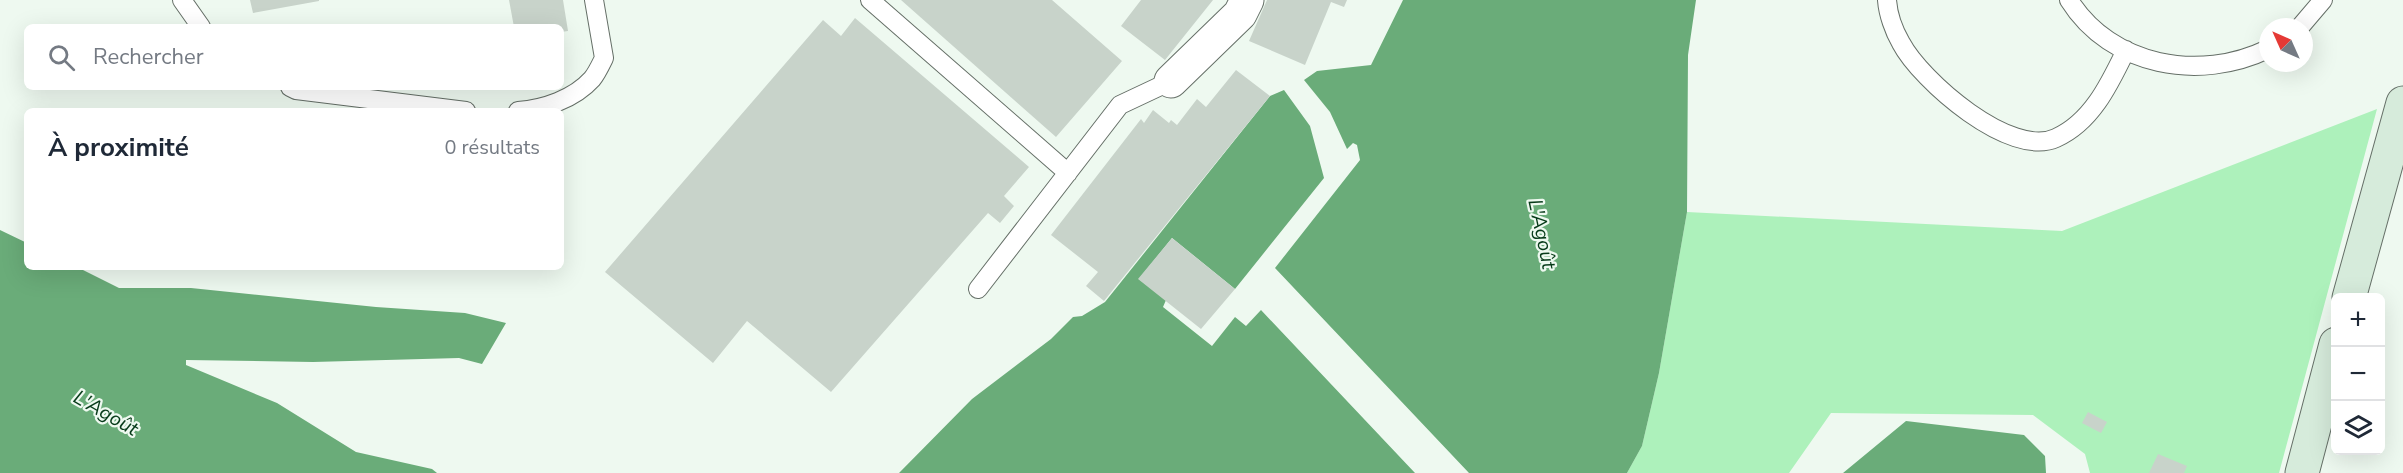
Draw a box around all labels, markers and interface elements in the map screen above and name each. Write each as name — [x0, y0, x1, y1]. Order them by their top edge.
north arrow — [2259, 18, 2313, 72]
search box — [24, 24, 564, 90]
icon: search — [45, 41, 78, 74]
text: Rechercher — [93, 42, 204, 72]
text: À proximité — [48, 130, 189, 165]
text: 0 résultats — [444, 134, 540, 161]
water label: L'Agoût — [1521, 197, 1563, 272]
map controls — [2331, 293, 2385, 455]
button: + — [2331, 293, 2385, 347]
button: − — [2331, 347, 2385, 401]
water label: L'Agoût — [69, 384, 144, 443]
button: layers — [2331, 401, 2385, 455]

